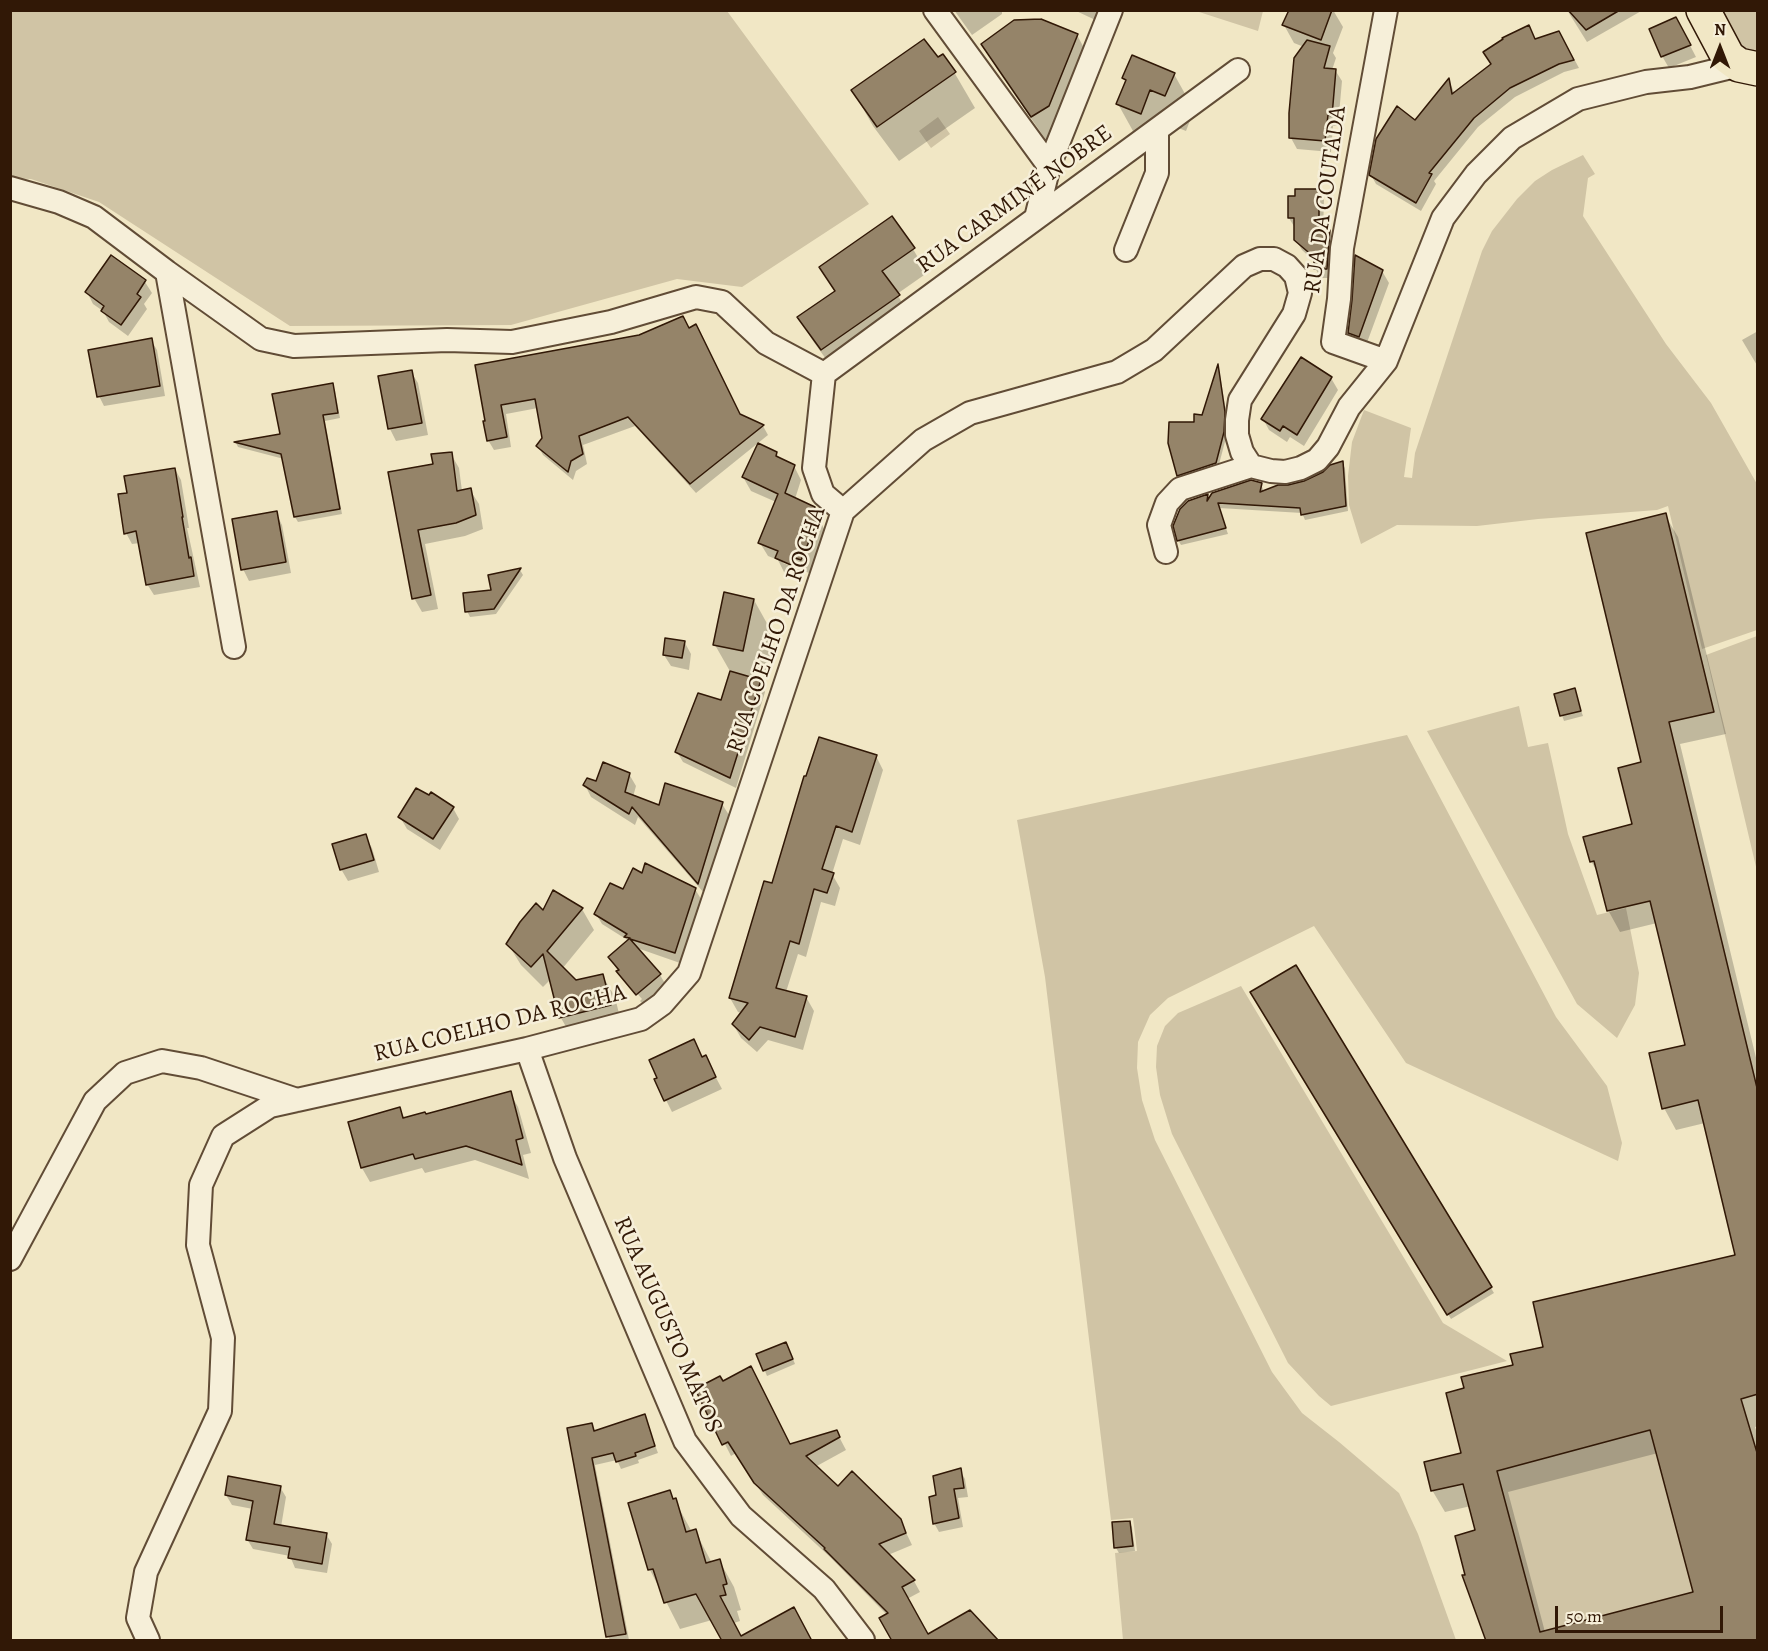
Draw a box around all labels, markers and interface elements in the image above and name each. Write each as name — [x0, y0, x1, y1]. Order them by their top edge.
north arrow — [1690, 18, 1750, 78]
text: N — [1714, 19, 1726, 41]
street label: RUA DA COUTADA — [1299, 104, 1353, 296]
street label: RUA CARMINÉ NOBRE — [911, 119, 1119, 281]
street label: RUA COELHO DA ROCHA — [721, 503, 833, 757]
street label: RUA COELHO DA ROCHA — [371, 979, 629, 1069]
street label: RUA AUGUSTO MATOS — [606, 1212, 728, 1438]
scale bar — [1558, 1594, 1726, 1632]
text: 50 m — [1566, 1604, 1602, 1628]

